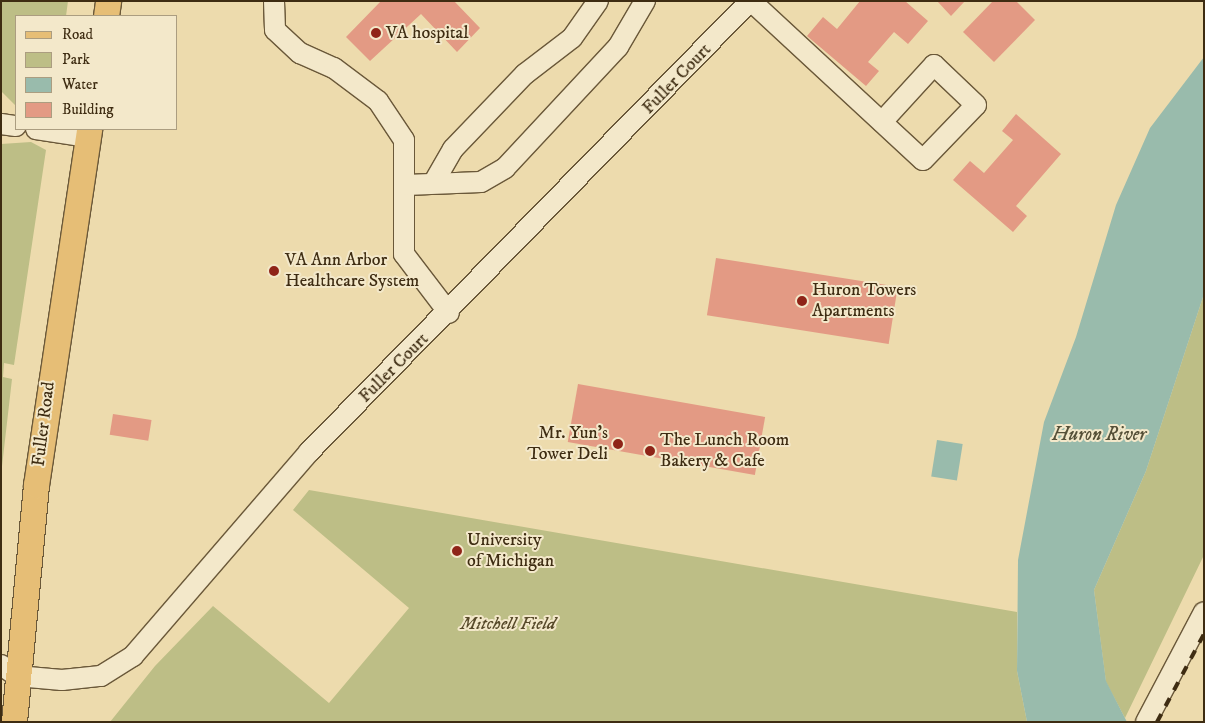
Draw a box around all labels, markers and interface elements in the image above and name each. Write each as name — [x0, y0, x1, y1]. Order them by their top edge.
legend — [15, 15, 178, 130]
place label: VA hospital — [386, 22, 469, 44]
text: Road — [62, 25, 93, 44]
marker: VA hospital — [370, 27, 382, 39]
street label: Fuller Court — [638, 39, 716, 119]
text: Park — [62, 50, 90, 69]
text: Water — [62, 75, 98, 94]
text: Building — [62, 100, 114, 119]
place label: VA Ann Arbor Healthcare System — [285, 250, 419, 292]
marker: VA Ann Arbor Healthcare System — [267, 264, 281, 278]
place label: Huron Towers Apartments — [812, 280, 916, 322]
marker: Huron Towers Apartments — [796, 295, 808, 307]
street label: Fuller Court — [355, 329, 433, 407]
street label: Fuller Road — [28, 380, 60, 468]
place label: Mr. Yun's Tower Deli — [527, 423, 608, 466]
water label: Huron River — [1052, 424, 1146, 446]
place label: The Lunch Room Bakery & Cafe — [660, 430, 789, 472]
marker: Mr. Yun's Tower Deli — [612, 438, 624, 450]
marker: The Lunch Room Bakery & Cafe — [644, 445, 656, 457]
place label: University of Michigan — [467, 530, 554, 572]
marker: University of Michigan — [451, 545, 463, 557]
park label: Mitchell Field — [460, 613, 556, 635]

